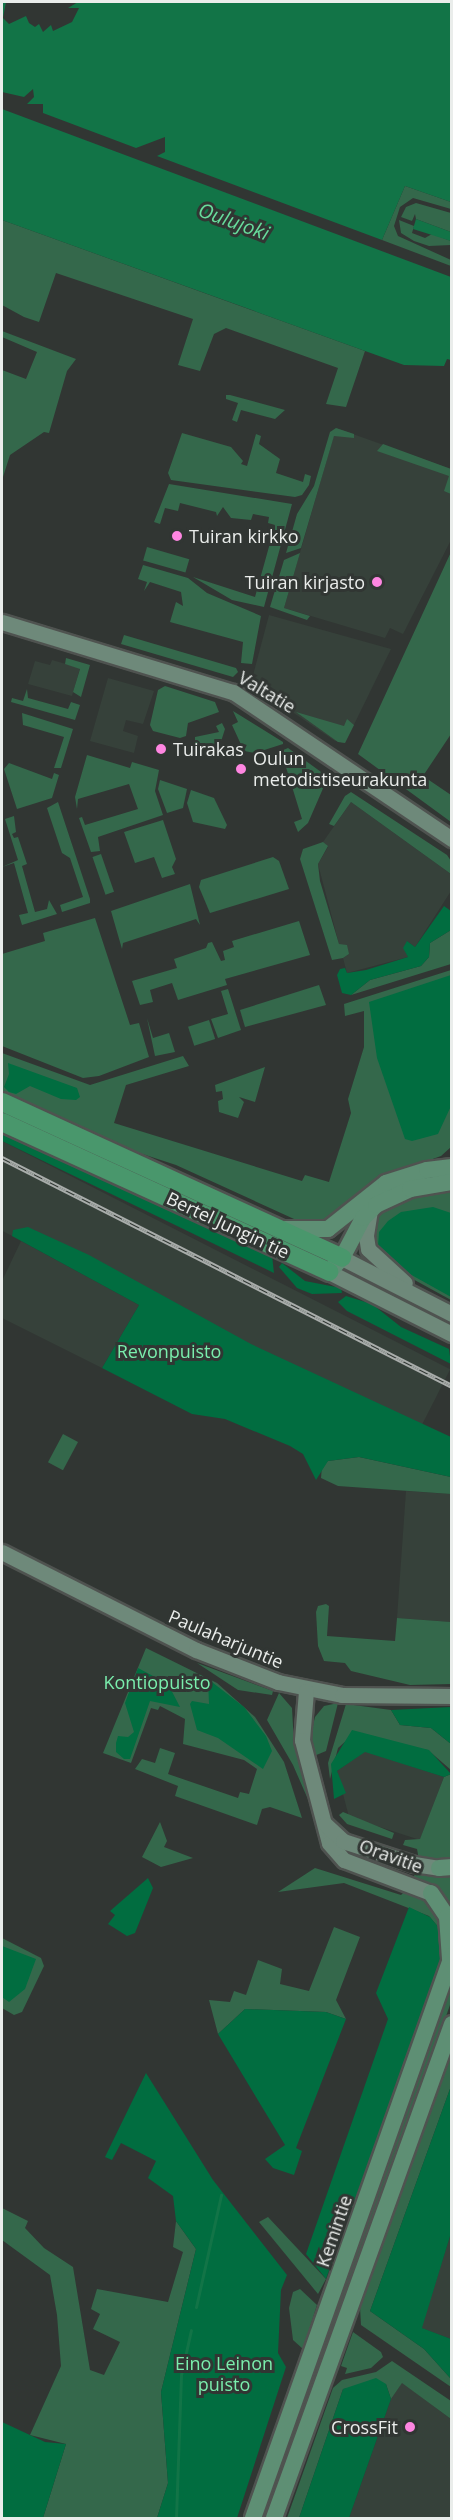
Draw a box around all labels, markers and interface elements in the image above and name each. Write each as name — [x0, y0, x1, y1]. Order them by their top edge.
water label: Oulujoki — [195, 197, 273, 245]
place label: Tuiran kirkko — [189, 525, 299, 547]
marker: Tuiran kirkko — [170, 529, 184, 543]
place label: Tuiran kirjasto — [245, 571, 365, 593]
marker: Tuiran kirjasto — [370, 575, 384, 589]
street label: Valtatie — [235, 667, 299, 717]
place label: Tuirakas — [173, 738, 244, 760]
marker: Tuirakas — [154, 742, 168, 756]
place label: Oulun metodistiseurakunta — [253, 748, 427, 790]
marker: Oulun metodistiseurakunta — [234, 762, 248, 776]
street label: Bertel Jungin tie — [163, 1187, 293, 1263]
park label: Revonpuisto — [117, 1340, 221, 1362]
street label: Paulaharjuntie — [165, 1605, 287, 1673]
park label: Kontiopuisto — [103, 1671, 211, 1693]
street label: Oravitie — [356, 1835, 426, 1877]
street label: Kemintie — [312, 2192, 356, 2270]
park label: Eino Leinon puisto — [175, 2353, 273, 2396]
place label: CrossFit — [331, 2416, 398, 2438]
marker: CrossFit — [403, 2420, 417, 2434]

